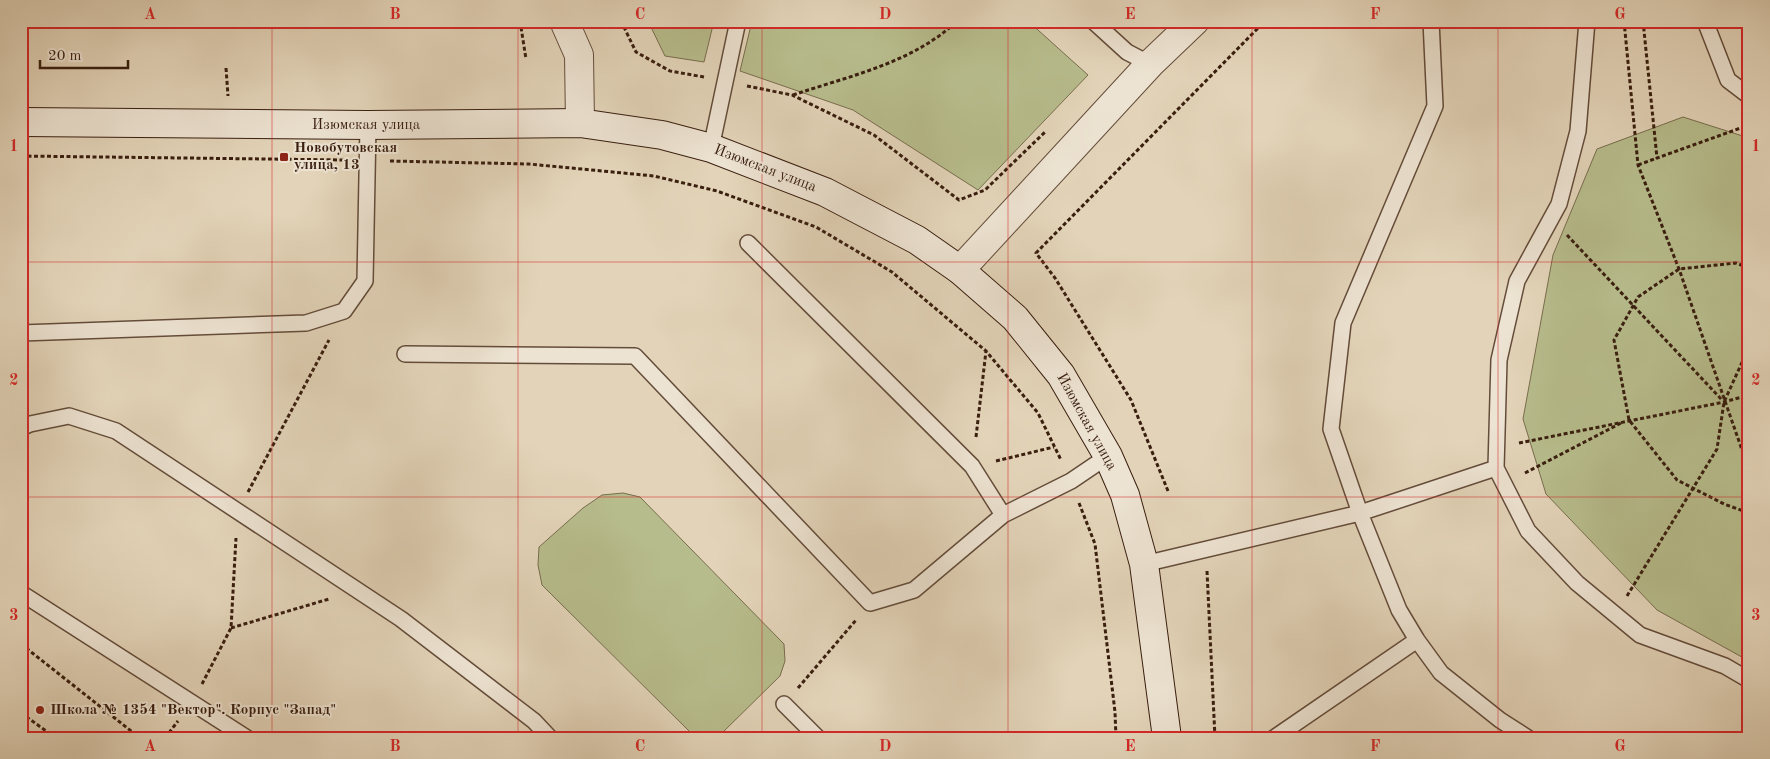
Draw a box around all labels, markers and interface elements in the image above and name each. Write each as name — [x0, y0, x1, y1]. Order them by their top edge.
text: A — [144, 7, 156, 23]
text: B — [389, 7, 401, 23]
text: C — [635, 7, 645, 23]
text: D — [879, 7, 891, 23]
text: E — [1124, 7, 1136, 23]
text: F — [1370, 7, 1381, 23]
text: G — [1614, 7, 1626, 23]
scale bar — [40, 38, 128, 70]
text: 20 m — [48, 49, 82, 64]
street label: Изюмская улица — [312, 118, 421, 133]
text: 1 — [9, 139, 19, 155]
text: 1 — [1751, 139, 1761, 155]
place label: Новобутовская улица, 13 — [294, 141, 397, 173]
street label: Изюмская улица — [712, 143, 819, 196]
marker: Новобутовская улица, 13 — [278, 151, 290, 163]
street label: Изюмская улица — [1053, 371, 1119, 474]
text: 2 — [9, 373, 19, 389]
text: 2 — [1751, 373, 1761, 389]
text: 3 — [9, 608, 19, 624]
text: 3 — [1751, 608, 1761, 624]
place label: Школа № 1354 "Вектор". Корпус "Запад" — [50, 703, 336, 718]
marker: Школа № 1354 "Вектор". Корпус "Запад" — [34, 704, 46, 716]
text: A — [144, 739, 156, 755]
text: B — [389, 739, 401, 755]
text: C — [635, 739, 645, 755]
text: D — [879, 739, 891, 755]
text: E — [1124, 739, 1136, 755]
text: F — [1370, 739, 1381, 755]
text: G — [1614, 739, 1626, 755]

